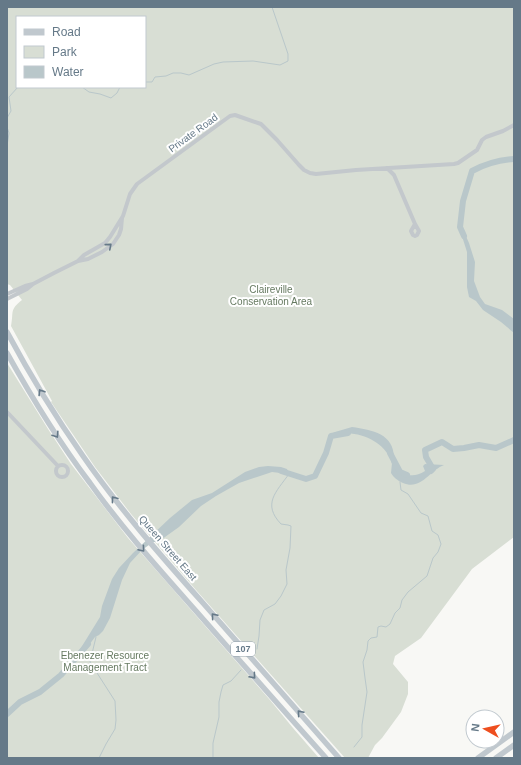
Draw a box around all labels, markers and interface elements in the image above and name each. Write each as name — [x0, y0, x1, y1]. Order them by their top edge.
legend — [16, 16, 146, 88]
text: Road — [52, 25, 81, 39]
text: Park — [52, 45, 78, 59]
text: Water — [52, 65, 84, 79]
street label: Private Road — [166, 112, 220, 154]
one-way arrow — [104, 244, 112, 251]
park label: Claireville Conservation Area — [230, 284, 313, 307]
one-way arrow — [38, 389, 45, 396]
one-way arrow — [51, 431, 59, 438]
one-way arrow — [112, 496, 119, 503]
street label: Queen Street East — [137, 513, 199, 583]
one-way arrow — [138, 544, 145, 552]
one-way arrow — [212, 613, 219, 621]
road number: 107 — [231, 642, 255, 656]
park label: Ebenezer Resource Management Tract — [61, 650, 150, 673]
one-way arrow — [249, 671, 256, 678]
north arrow — [465, 709, 505, 749]
one-way arrow — [298, 711, 305, 718]
text: N — [469, 723, 482, 732]

